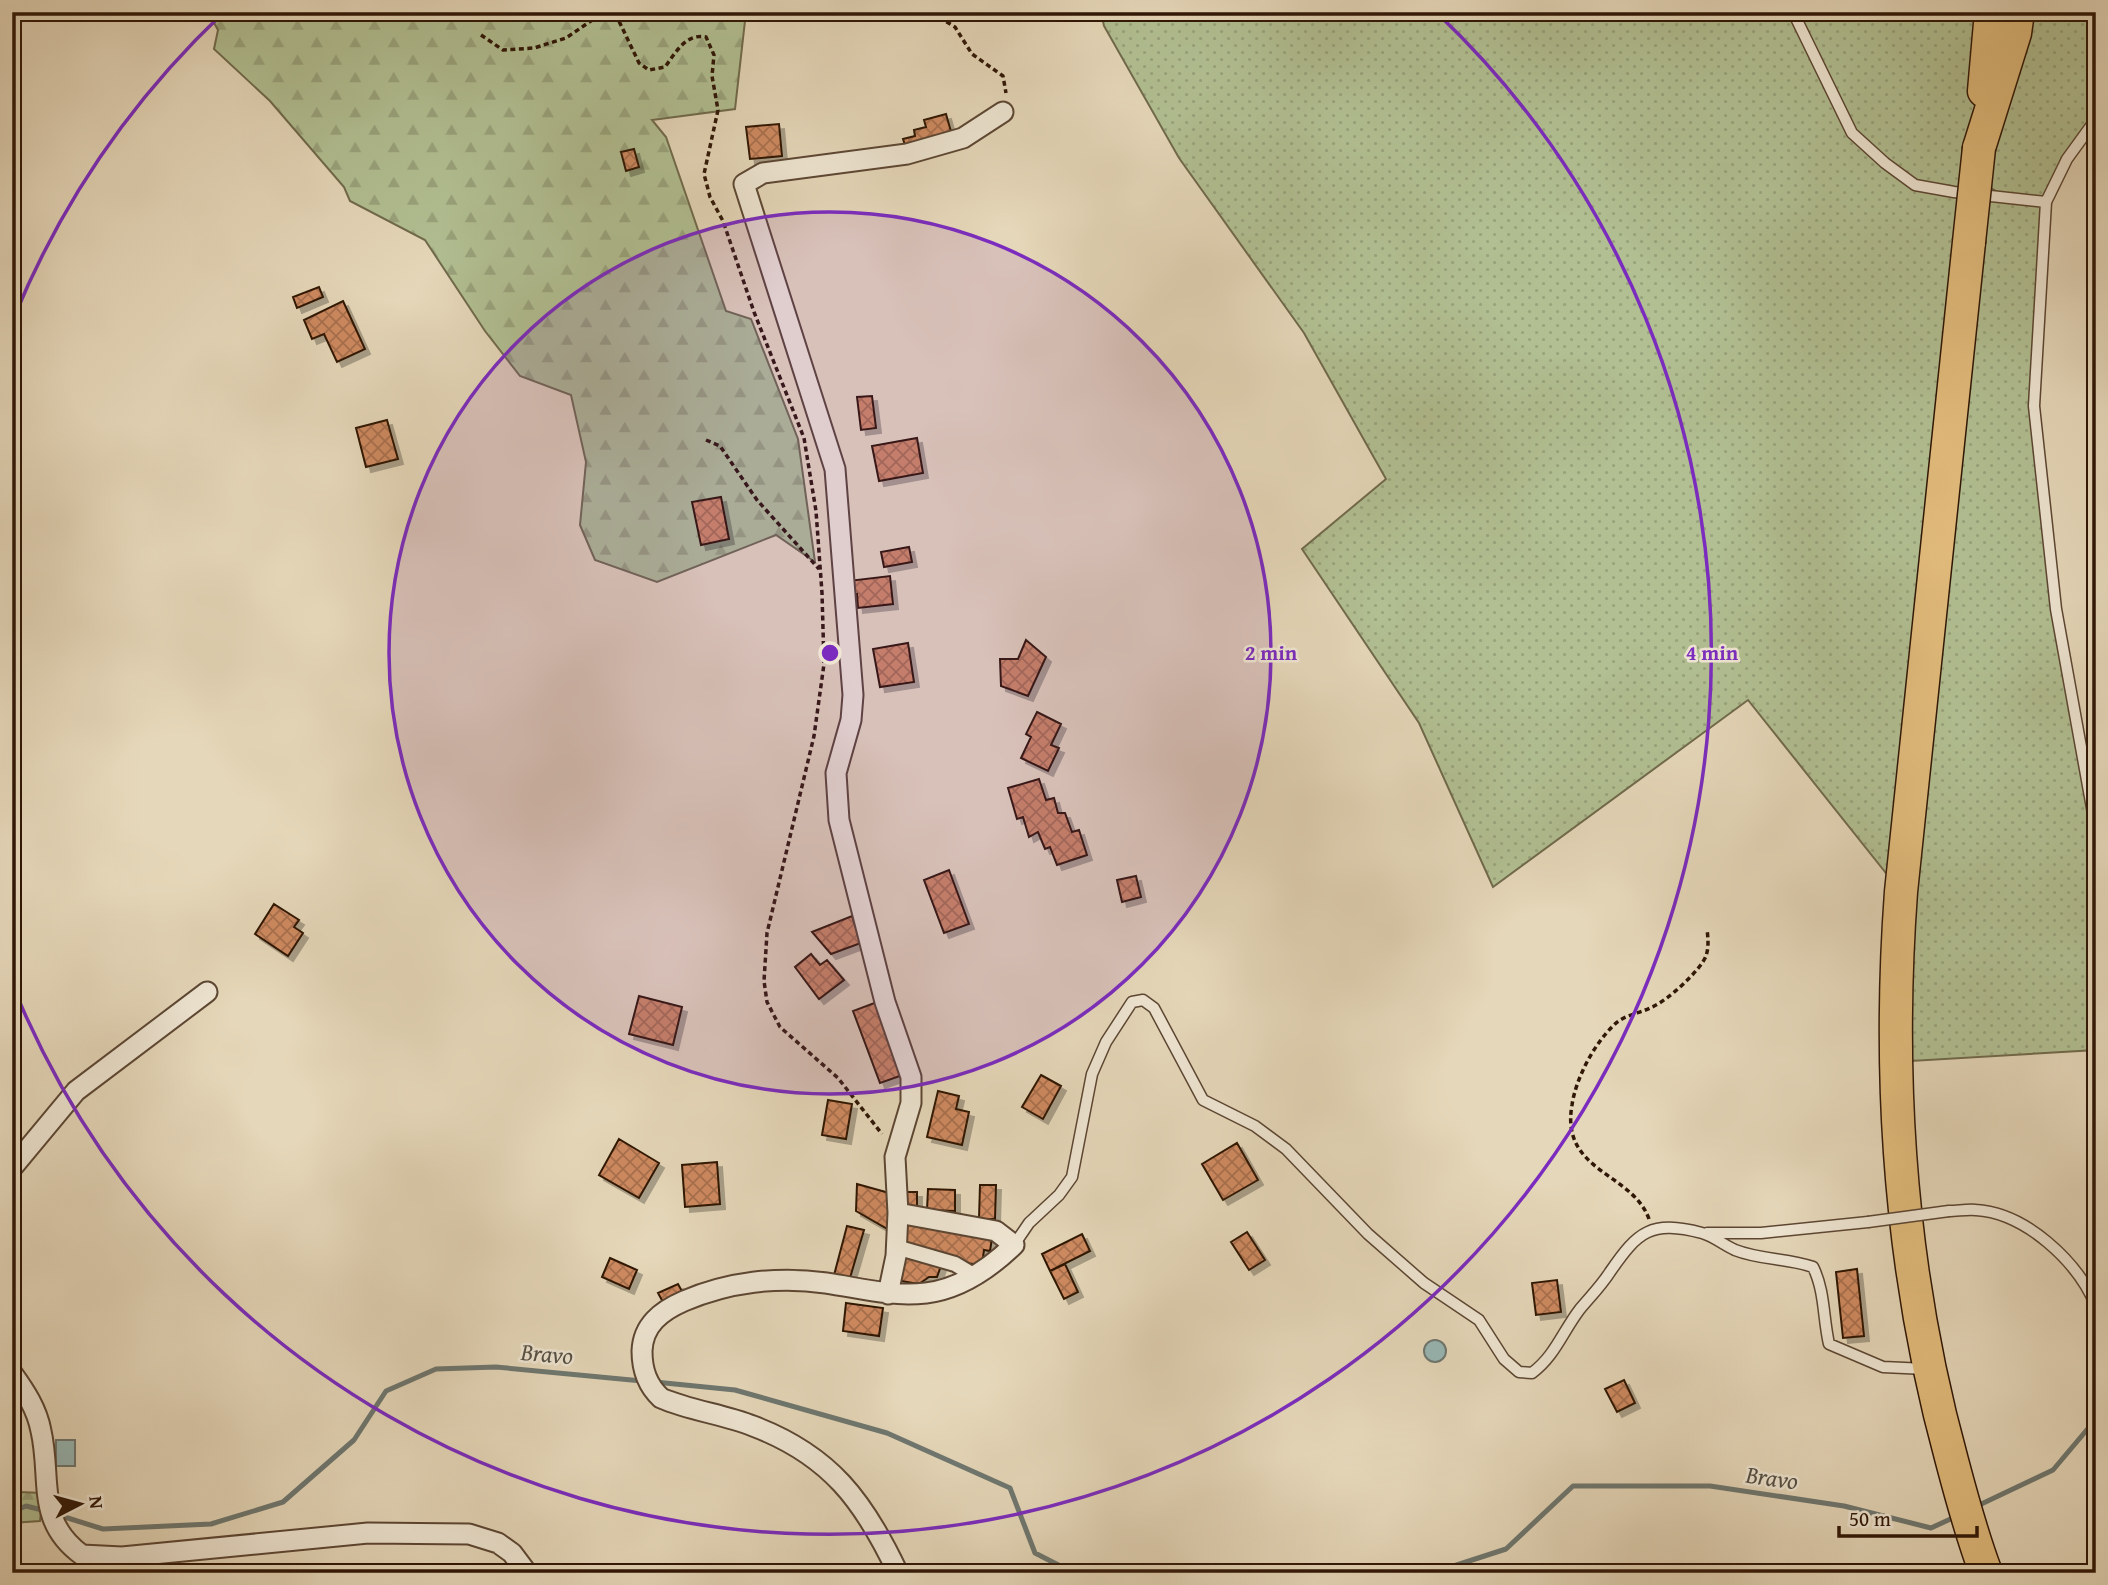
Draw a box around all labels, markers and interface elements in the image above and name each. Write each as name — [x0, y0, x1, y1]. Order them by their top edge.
text: 2 min — [1245, 637, 1298, 668]
text: 4 min — [1686, 637, 1739, 668]
centre of rings — [818, 641, 842, 665]
water label: Bravo — [519, 1334, 575, 1373]
water label: Bravo — [1743, 1456, 1800, 1498]
north arrow — [46, 1470, 116, 1540]
text: N — [82, 1494, 112, 1510]
scale bar — [1839, 1494, 1977, 1538]
text: 50 m — [1849, 1503, 1891, 1534]

